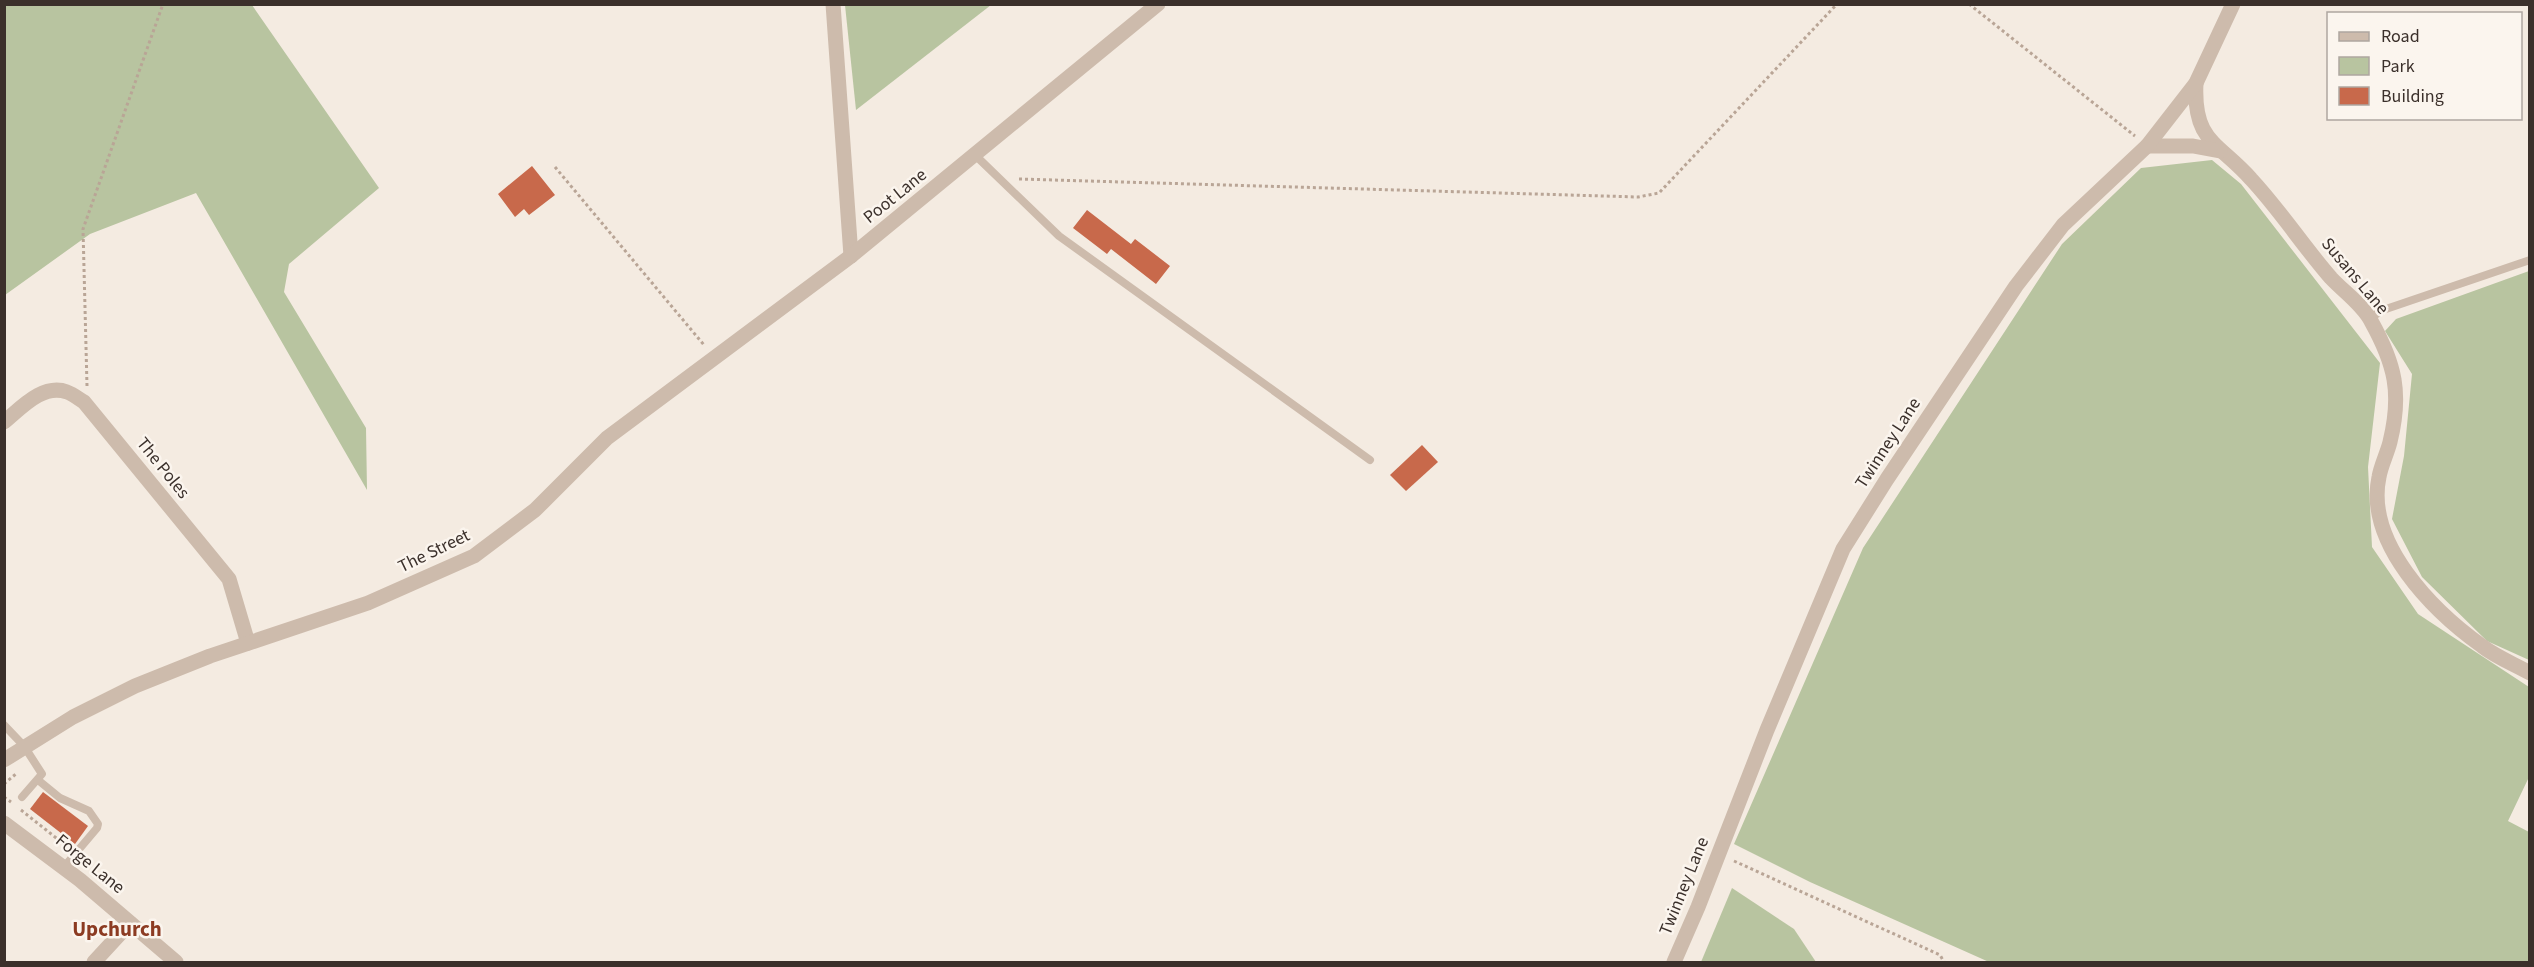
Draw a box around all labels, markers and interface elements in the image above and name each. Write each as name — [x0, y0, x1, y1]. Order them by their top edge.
legend — [2327, 12, 2522, 120]
text: Road — [2381, 24, 2420, 49]
text: Park — [2381, 54, 2415, 79]
text: Building — [2381, 84, 2444, 109]
street label: Poot Lane — [858, 163, 932, 229]
street label: Susans Lane — [2315, 232, 2395, 320]
street label: Twinney Lane — [1849, 393, 1927, 493]
street label: The Poles — [130, 432, 196, 504]
street label: The Street — [394, 523, 474, 579]
street label: Forge Lane — [50, 828, 130, 900]
street label: Twinney Lane — [1653, 833, 1715, 939]
district label: Upchurch — [72, 914, 162, 944]

